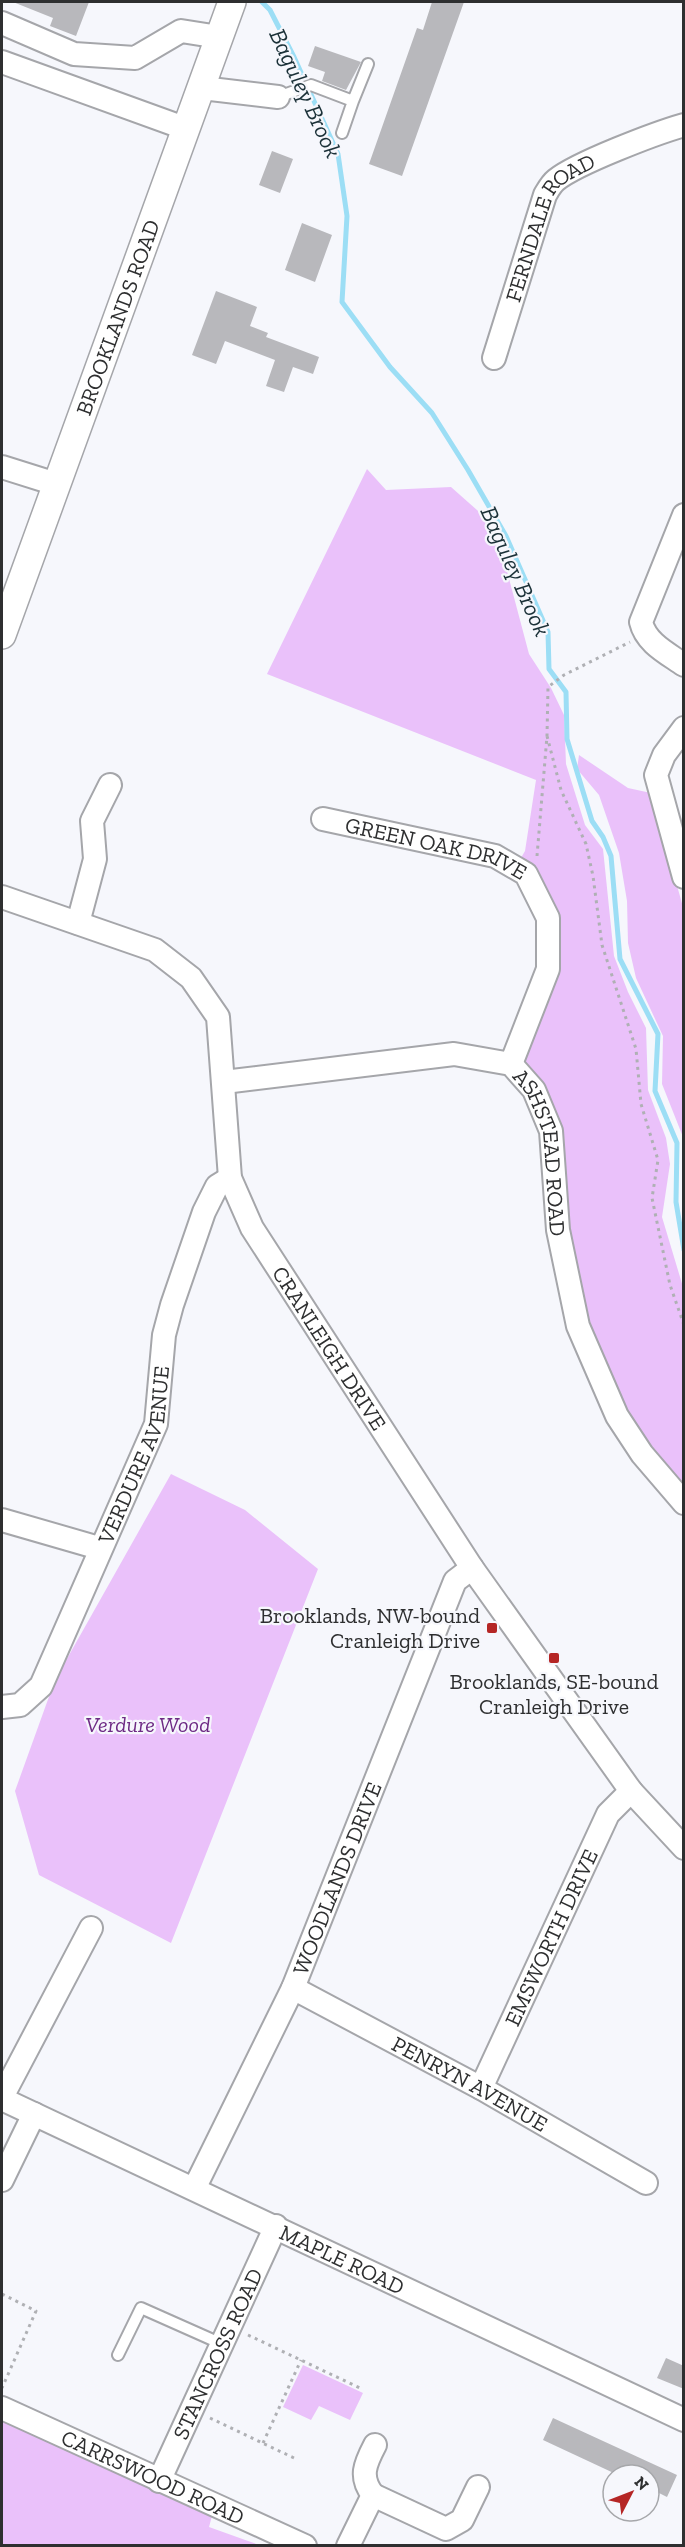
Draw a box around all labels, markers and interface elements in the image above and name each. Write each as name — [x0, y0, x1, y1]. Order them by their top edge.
water label: Baguley Brook — [263, 24, 349, 163]
street label: FERNDALE ROAD — [499, 147, 599, 305]
street label: BROOKLANDS ROAD — [70, 216, 165, 419]
water label: Baguley Brook — [474, 501, 558, 641]
street label: GREEN OAK DRIVE — [343, 811, 532, 885]
street label: ASHSTEAD ROAD — [508, 1063, 572, 1237]
street label: CRANLEIGH DRIVE — [267, 1261, 393, 1435]
street label: VERDURE AVENUE — [91, 1365, 175, 1549]
place label: Brooklands, NW-bound Cranleigh Drive — [260, 1602, 480, 1654]
marker: Brooklands, NW-bound Cranleigh Drive — [485, 1621, 499, 1635]
marker: Brooklands, SE-bound Cranleigh Drive — [547, 1651, 561, 1665]
place label: Brooklands, SE-bound Cranleigh Drive — [450, 1668, 658, 1720]
park label: Verdure Wood — [86, 1711, 210, 1738]
street label: WOODLANDS DRIVE — [286, 1778, 387, 1978]
street label: EMSWORTH DRIVE — [498, 1845, 603, 2030]
street label: PENRYN AVENUE — [387, 2030, 553, 2137]
street label: MAPLE ROAD — [276, 2218, 409, 2300]
street label: STANCROSS ROAD — [167, 2264, 268, 2444]
street label: CARRSWOOD ROAD — [57, 2423, 249, 2530]
north arrow — [601, 2463, 661, 2523]
text: N — [631, 2472, 653, 2494]

